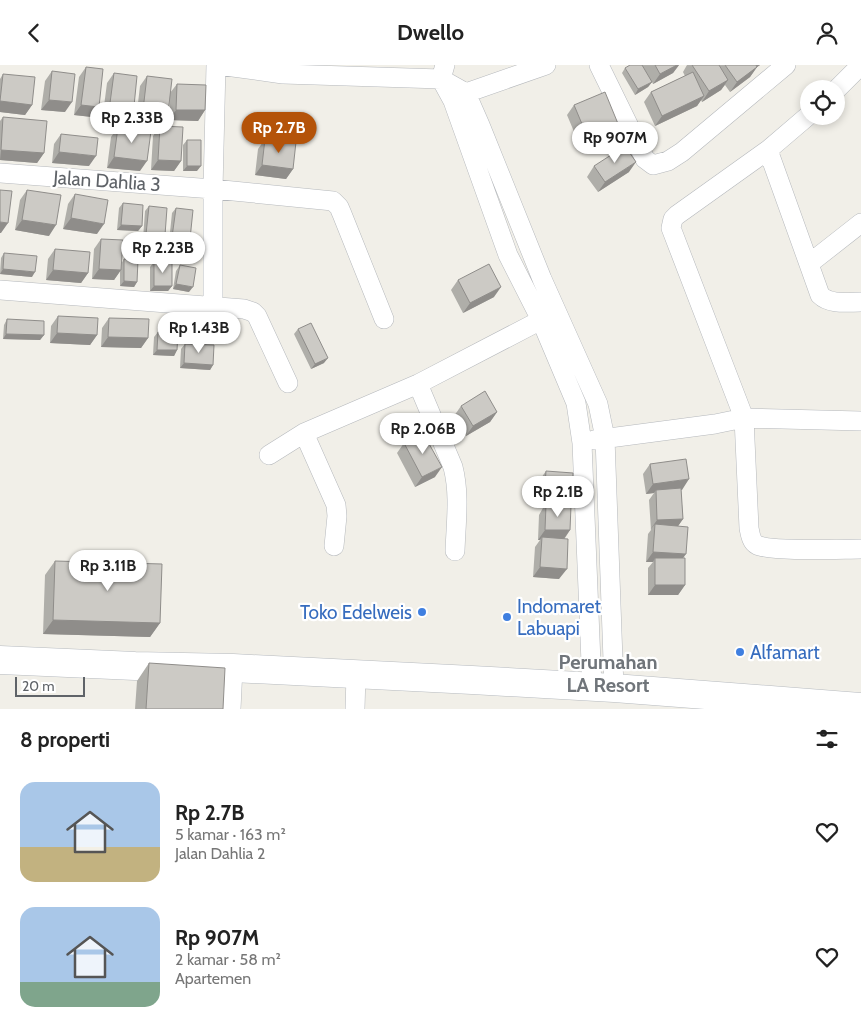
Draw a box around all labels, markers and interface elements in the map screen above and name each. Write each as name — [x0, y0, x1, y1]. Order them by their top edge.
icon: back — [20, 19, 48, 47]
text: Dwello — [397, 19, 464, 46]
icon: person — [813, 19, 841, 47]
map controls — [800, 80, 845, 125]
button: locate — [800, 80, 845, 125]
pin: Rp 2.33B — [80, 101, 184, 144]
text: Rp 2.33B — [101, 108, 163, 127]
pin: Rp 2.7B — [233, 111, 325, 154]
text: Rp 2.7B — [253, 118, 305, 137]
pin: Rp 907M — [569, 121, 661, 164]
text: Rp 907M — [583, 128, 647, 147]
street label: Jalan Dahlia 3 — [52, 166, 161, 196]
pin: Rp 2.23B — [111, 231, 215, 274]
text: Rp 2.23B — [132, 238, 194, 257]
pin: Rp 1.43B — [147, 311, 251, 354]
text: Rp 1.43B — [169, 318, 229, 337]
pin: Rp 2.06B — [371, 413, 475, 455]
text: Rp 2.06B — [391, 419, 455, 438]
pin: Rp 2.1B — [512, 475, 604, 518]
text: Rp 2.1B — [533, 482, 583, 501]
pin: Rp 3.11B — [56, 549, 160, 592]
text: Rp 3.11B — [80, 556, 136, 575]
place label: Indomaret Labuapi — [517, 595, 602, 640]
place label: Toko Edelweis — [300, 601, 412, 624]
marker: Toko Edelweis — [416, 606, 428, 618]
marker: Indomaret Labuapi — [501, 611, 513, 623]
place label: Alfamart — [750, 641, 820, 664]
marker: Alfamart — [734, 646, 746, 658]
district label: Perumahan LA Resort — [559, 650, 657, 697]
scale bar — [15, 674, 85, 697]
text: 20 m — [22, 677, 55, 695]
icon: filters — [813, 725, 841, 753]
text: 8 properti — [20, 727, 110, 752]
text: Rp 2.7B — [175, 800, 244, 825]
icon: home — [60, 802, 120, 862]
icon: heart — [813, 818, 841, 846]
text: 5 kamar · 163 m² — [175, 825, 286, 844]
text: Jalan Dahlia 2 — [175, 844, 265, 863]
text: Rp 907M — [175, 925, 259, 950]
icon: home — [60, 927, 120, 987]
icon: heart — [813, 943, 841, 971]
text: 2 kamar · 58 m² — [175, 950, 281, 969]
text: Apartemen — [175, 969, 251, 988]

